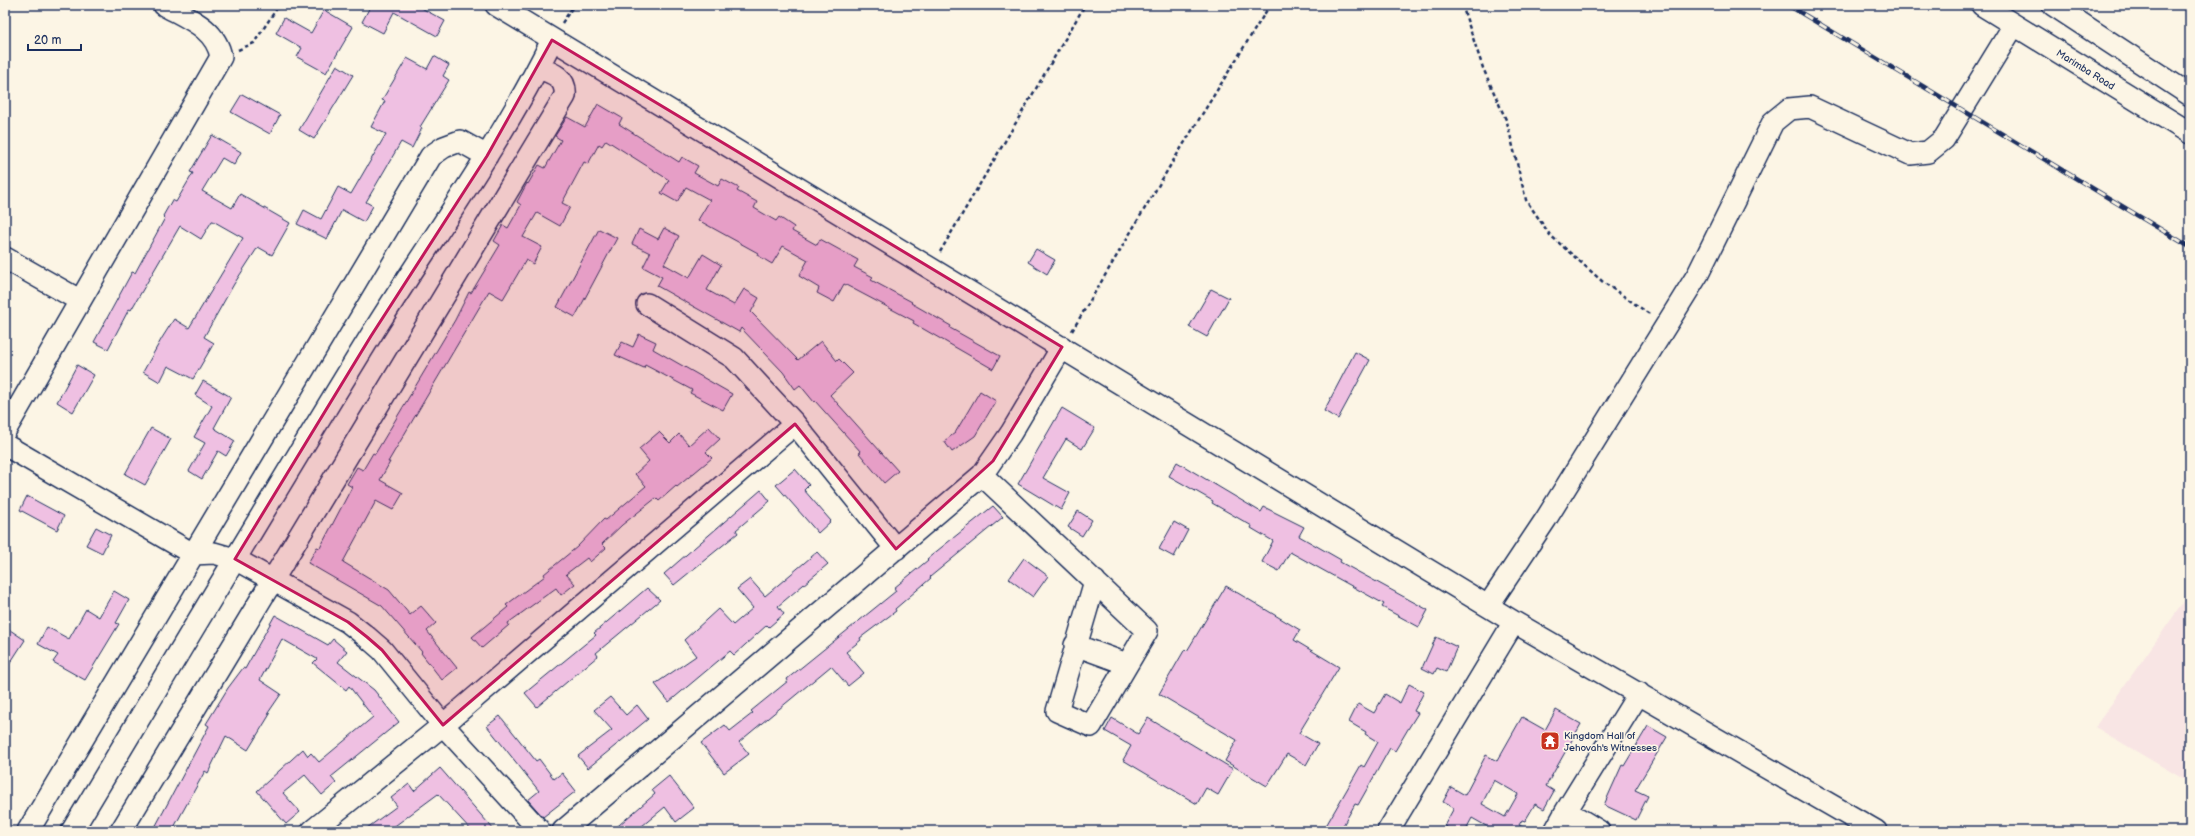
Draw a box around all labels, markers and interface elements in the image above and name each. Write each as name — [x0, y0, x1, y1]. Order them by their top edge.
scale bar — [28, 26, 81, 52]
text: 20 m — [34, 33, 61, 48]
street label: Marimba Road — [2054, 47, 2117, 93]
temple icon: Kingdom Hall of Jehovah's Witnesses — [1539, 730, 1561, 752]
place label: Kingdom Hall of Jehovah's Witnesses — [1564, 730, 1657, 754]

